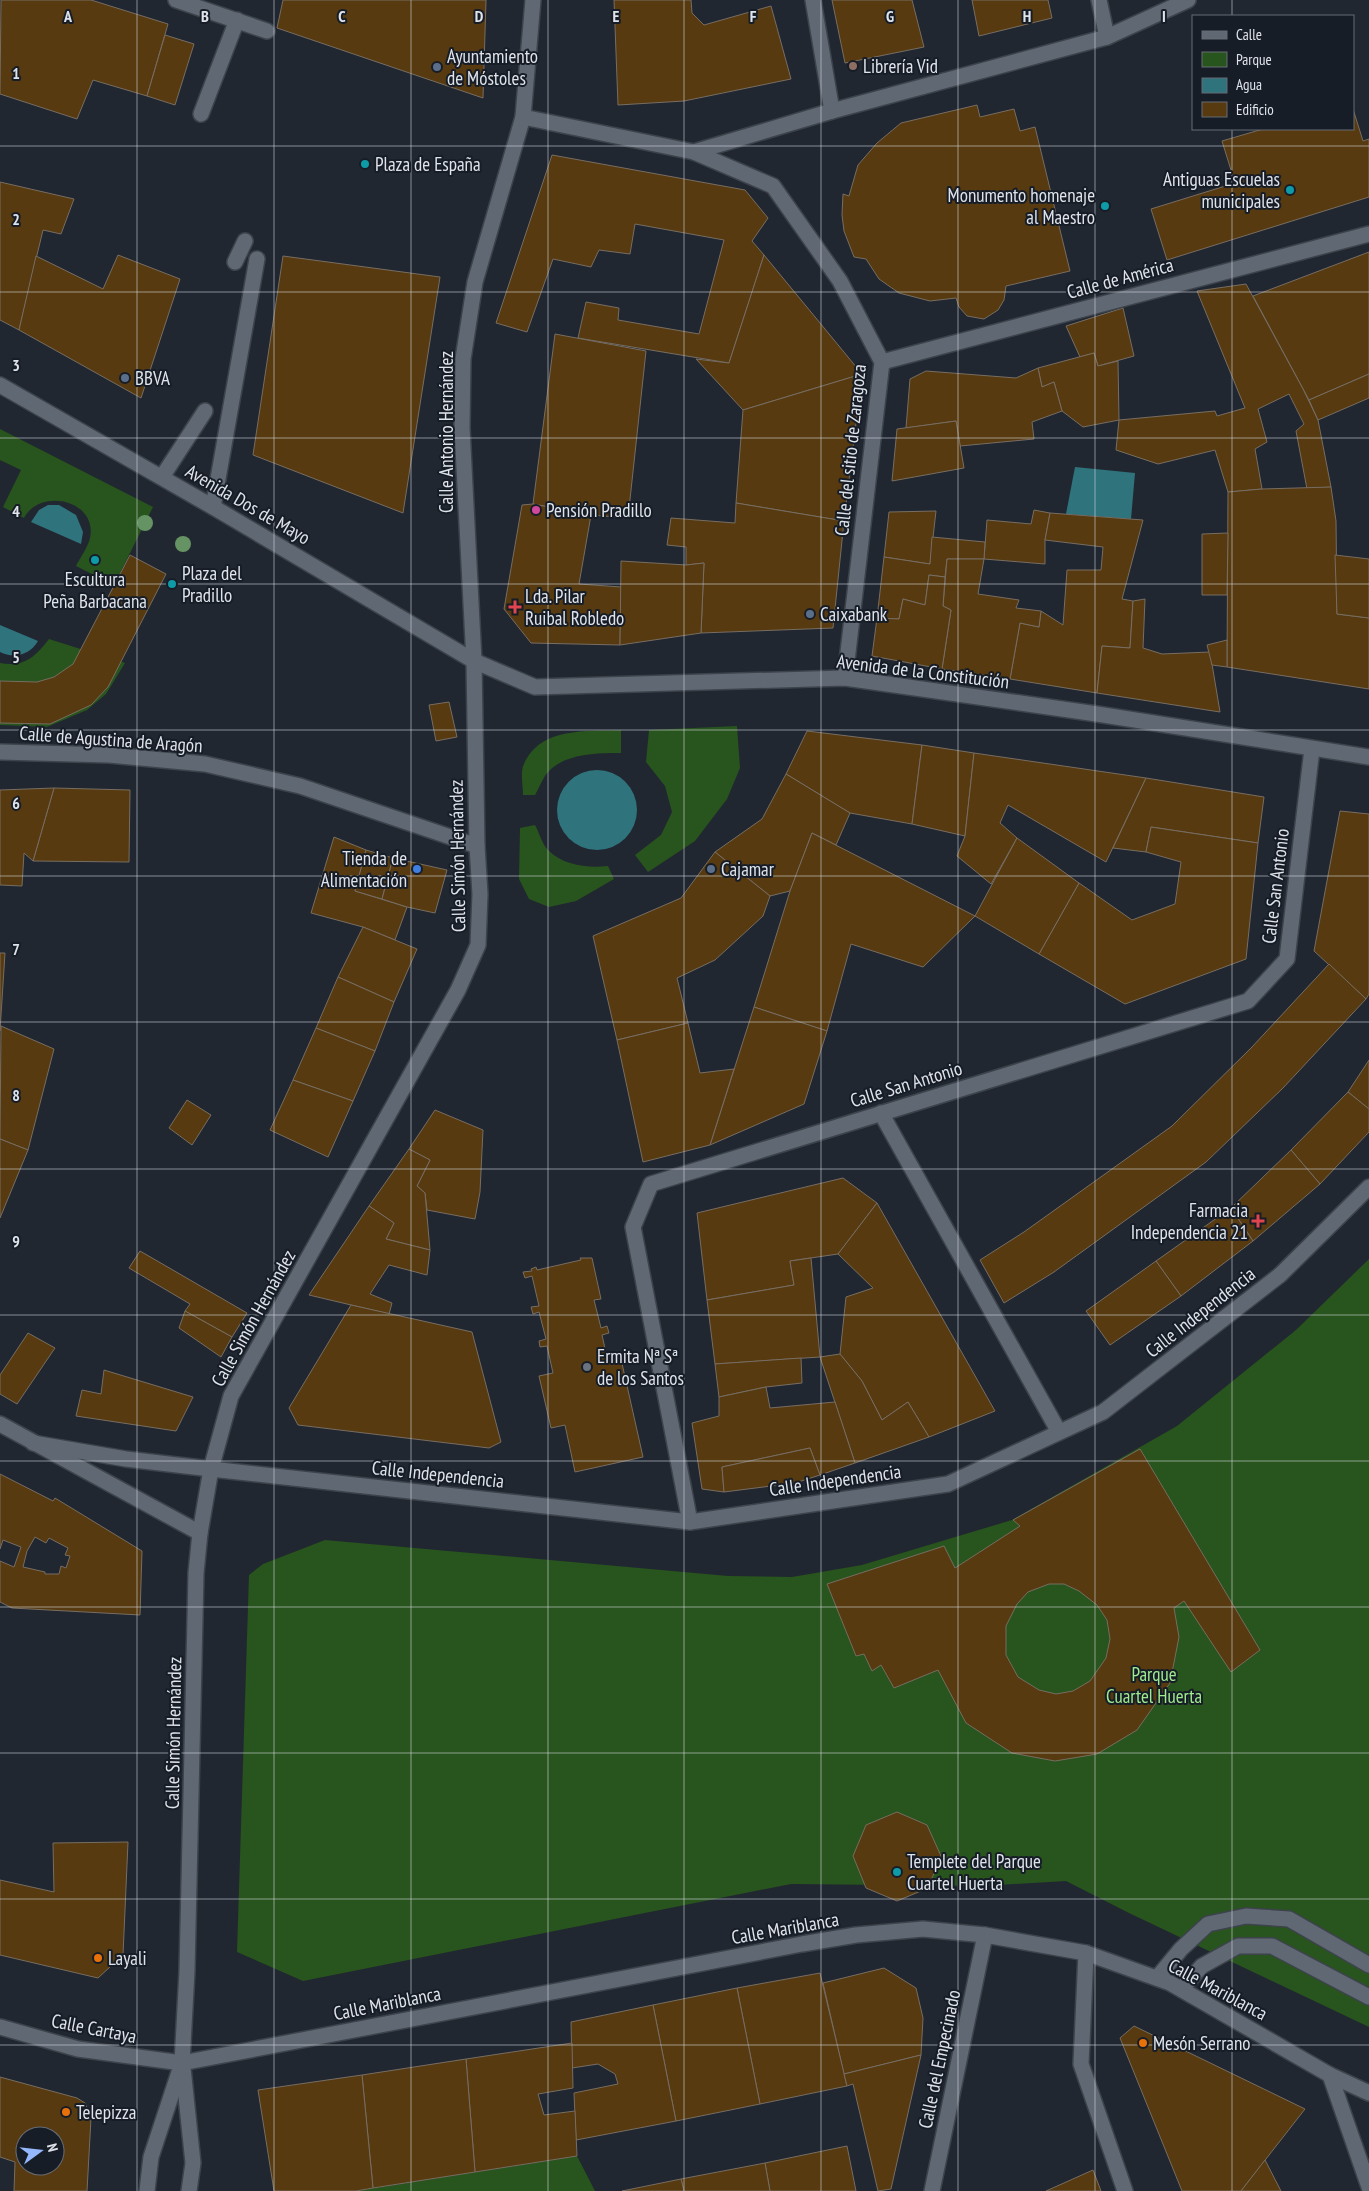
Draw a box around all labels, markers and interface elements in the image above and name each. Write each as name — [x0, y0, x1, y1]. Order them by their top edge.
text: A — [63, 6, 73, 26]
text: B — [201, 6, 209, 26]
text: C — [338, 6, 346, 26]
text: D — [475, 6, 484, 26]
text: E — [613, 6, 620, 26]
text: F — [750, 6, 757, 26]
text: G — [886, 6, 894, 26]
text: H — [1023, 6, 1031, 26]
text: I — [1162, 6, 1166, 26]
legend — [1192, 15, 1354, 130]
text: Calle — [1236, 25, 1262, 44]
place label: Ayuntamiento de Móstoles — [447, 44, 538, 90]
text: Parque — [1236, 50, 1272, 69]
place label: Librería Vid — [863, 54, 938, 78]
marker: Librería Vid — [847, 60, 859, 72]
marker: Ayuntamiento de Móstoles — [431, 61, 443, 73]
text: 1 — [12, 63, 20, 83]
text: Agua — [1236, 75, 1262, 94]
text: Edificio — [1236, 100, 1274, 119]
place label: Plaza de España — [375, 152, 481, 176]
marker: Plaza de España — [359, 158, 371, 170]
place label: Antiguas Escuelas municipales — [1163, 167, 1280, 213]
place label: Monumento homenaje al Maestro — [948, 183, 1095, 229]
marker: Antiguas Escuelas municipales — [1284, 184, 1296, 196]
marker: Monumento homenaje al Maestro — [1099, 200, 1111, 212]
text: 2 — [12, 209, 20, 229]
street label: Calle de América — [1064, 252, 1176, 304]
street label: Calle Antonio Hernández — [434, 351, 458, 513]
text: 3 — [12, 355, 20, 375]
street label: Calle del sitio de Zaragoza — [829, 363, 871, 537]
place label: BBVA — [135, 366, 170, 390]
marker: BBVA — [119, 372, 131, 384]
street label: Avenida Dos de Mayo — [181, 459, 315, 549]
place label: Pensión Pradillo — [546, 498, 652, 522]
text: 4 — [12, 501, 20, 521]
marker: Pensión Pradillo — [530, 504, 542, 516]
marker: Escultura Peña Barbacana — [89, 554, 101, 566]
place label: Plaza del Pradillo — [182, 561, 242, 607]
place label: Escultura Peña Barbacana — [43, 567, 147, 613]
marker: Plaza del Pradillo — [166, 578, 178, 590]
place label: Lda. Pilar Ruibal Robledo — [525, 584, 624, 630]
marker: Lda. Pilar Ruibal Robledo — [509, 601, 521, 613]
place label: Caixabank — [820, 602, 888, 626]
marker: Caixabank — [804, 608, 816, 620]
text: 5 — [12, 647, 20, 667]
street label: Avenida de la Constitución — [835, 649, 1011, 693]
street label: Calle de Agustina de Aragón — [19, 721, 203, 757]
street label: Calle Simón Hernández — [444, 780, 470, 932]
text: 6 — [12, 793, 20, 813]
street label: Calle San Antonio — [1256, 827, 1294, 945]
place label: Tienda de Alimentación — [321, 846, 407, 892]
place label: Cajamar — [721, 857, 775, 881]
marker: Tienda de Alimentación — [411, 863, 423, 875]
marker: Cajamar — [705, 863, 717, 875]
text: 7 — [12, 939, 20, 959]
street label: Calle San Antonio — [847, 1056, 965, 1112]
text: 8 — [12, 1085, 20, 1105]
place label: Farmacia Independencia 21 — [1131, 1198, 1248, 1244]
marker: Farmacia Independencia 21 — [1252, 1215, 1264, 1227]
text: 9 — [12, 1231, 20, 1251]
street label: Calle Simón Hernández — [206, 1245, 300, 1390]
street label: Calle Independencia — [1140, 1262, 1260, 1362]
place label: Ermita Nª Sª de los Santos — [597, 1344, 684, 1390]
marker: Ermita Nª Sª de los Santos — [581, 1361, 593, 1373]
street label: Calle Independencia — [371, 1455, 505, 1493]
street label: Calle Independencia — [767, 1459, 903, 1501]
street label: Calle Simón Hernández — [160, 1657, 186, 1809]
park label: Parque Cuartel Huerta — [1106, 1662, 1202, 1708]
place label: Templete del Parque Cuartel Huerta — [907, 1849, 1041, 1895]
marker: Templete del Parque Cuartel Huerta — [891, 1866, 903, 1878]
street label: Calle Mariblanca — [729, 1907, 841, 1949]
place label: Layali — [108, 1946, 147, 1970]
marker: Layali — [92, 1952, 104, 1964]
street label: Calle Mariblanca — [1164, 1953, 1272, 2025]
street label: Calle Mariblanca — [331, 1981, 443, 2025]
street label: Calle del Empecinado — [913, 1988, 965, 2130]
street label: Calle Cartaya — [49, 2008, 139, 2048]
place label: Mesón Serrano — [1153, 2031, 1251, 2055]
marker: Mesón Serrano — [1137, 2037, 1149, 2049]
place label: Telepizza — [76, 2100, 136, 2124]
marker: Telepizza — [60, 2106, 72, 2118]
north arrow — [15, 2126, 65, 2176]
text: N — [43, 2142, 62, 2154]

